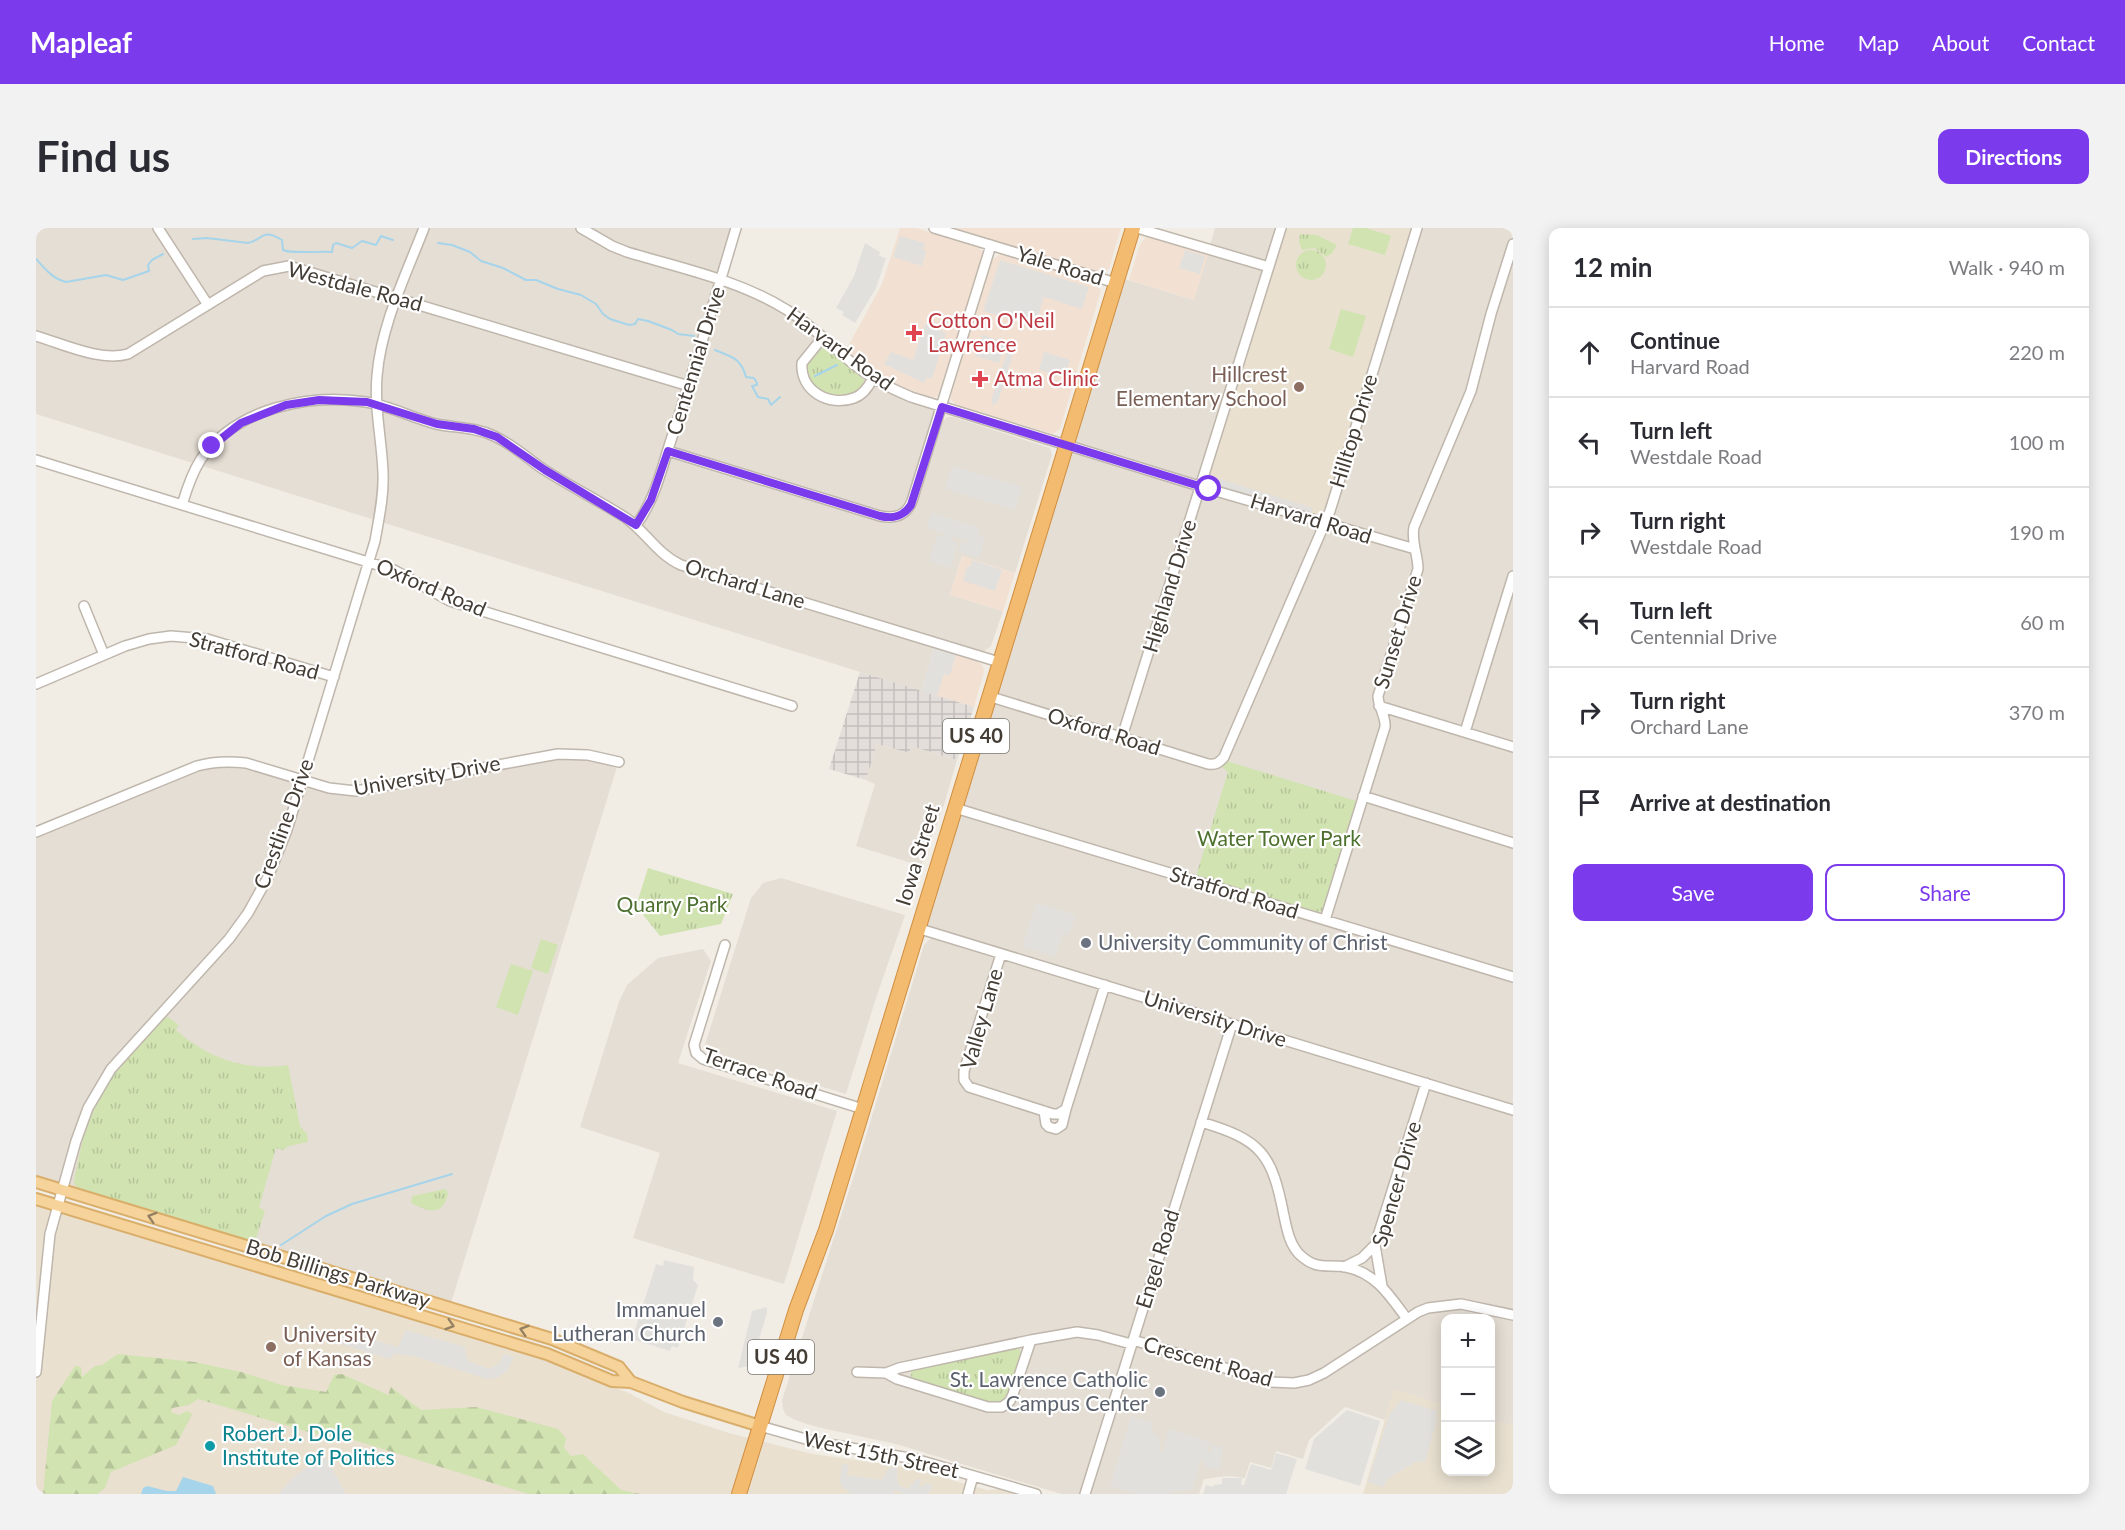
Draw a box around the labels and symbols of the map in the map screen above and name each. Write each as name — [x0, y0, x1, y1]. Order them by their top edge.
street label: Yale Road — [1014, 240, 1107, 290]
street label: Westdale Road — [285, 256, 425, 316]
street label: Centennial Drive — [660, 283, 729, 438]
street label: Harvard Road — [783, 301, 899, 395]
place label: Cotton O'Neil Lawrence — [928, 307, 1055, 356]
marker: Cotton O'Neil Lawrence — [905, 324, 923, 342]
place label: Hillcrest Elementary School — [1116, 361, 1287, 410]
place label: Atma Clinic — [994, 365, 1099, 390]
marker: Atma Clinic — [971, 370, 989, 388]
street label: Hilltop Drive — [1323, 371, 1382, 490]
marker: Hillcrest Elementary School — [1292, 380, 1306, 394]
route end — [198, 432, 224, 458]
route start — [1195, 475, 1221, 501]
street label: Harvard Road — [1248, 487, 1375, 548]
street label: Highland Drive — [1136, 516, 1201, 655]
street label: Oxford Road — [373, 552, 490, 621]
street label: Orchard Lane — [682, 552, 809, 613]
street label: Sunset Drive — [1367, 572, 1426, 691]
street label: Stratford Road — [187, 625, 322, 684]
street label: Oxford Road — [1045, 702, 1164, 760]
road number: US 40 — [943, 719, 1009, 753]
street label: University Drive — [351, 749, 502, 800]
street label: Crestline Drive — [247, 755, 318, 892]
street label: Iowa Street — [889, 800, 944, 908]
park label: Water Tower Park — [1197, 825, 1361, 850]
street label: Stratford Road — [1167, 860, 1302, 923]
park label: Quarry Park — [617, 891, 728, 916]
place label: University Community of Christ — [1098, 929, 1388, 954]
marker: University Community of Christ — [1079, 936, 1093, 950]
street label: Valley Lane — [954, 965, 1007, 1072]
street label: University Drive — [1141, 984, 1290, 1051]
street label: Terrace Road — [700, 1041, 821, 1104]
street label: Spencer Drive — [1366, 1118, 1425, 1249]
street label: Engel Road — [1130, 1206, 1183, 1311]
one-way arrow — [147, 1212, 158, 1224]
street label: Bob Billings Parkway — [243, 1233, 434, 1313]
place label: Immanuel Lutheran Church — [552, 1296, 706, 1345]
marker: Immanuel Lutheran Church — [711, 1315, 725, 1329]
one-way arrow — [444, 1318, 455, 1330]
place label: University of Kansas — [283, 1321, 377, 1370]
one-way arrow — [519, 1325, 530, 1337]
street label: Crescent Road — [1141, 1330, 1276, 1391]
marker: University of Kansas — [264, 1340, 278, 1354]
road number: US 40 — [748, 1340, 814, 1374]
place label: St. Lawrence Catholic Campus Center — [950, 1366, 1148, 1415]
marker: St. Lawrence Catholic Campus Center — [1153, 1385, 1167, 1399]
place label: Robert J. Dole Institute of Politics — [222, 1420, 395, 1469]
street label: West 15th Street — [801, 1425, 962, 1482]
marker: Robert J. Dole Institute of Politics — [203, 1439, 217, 1453]

